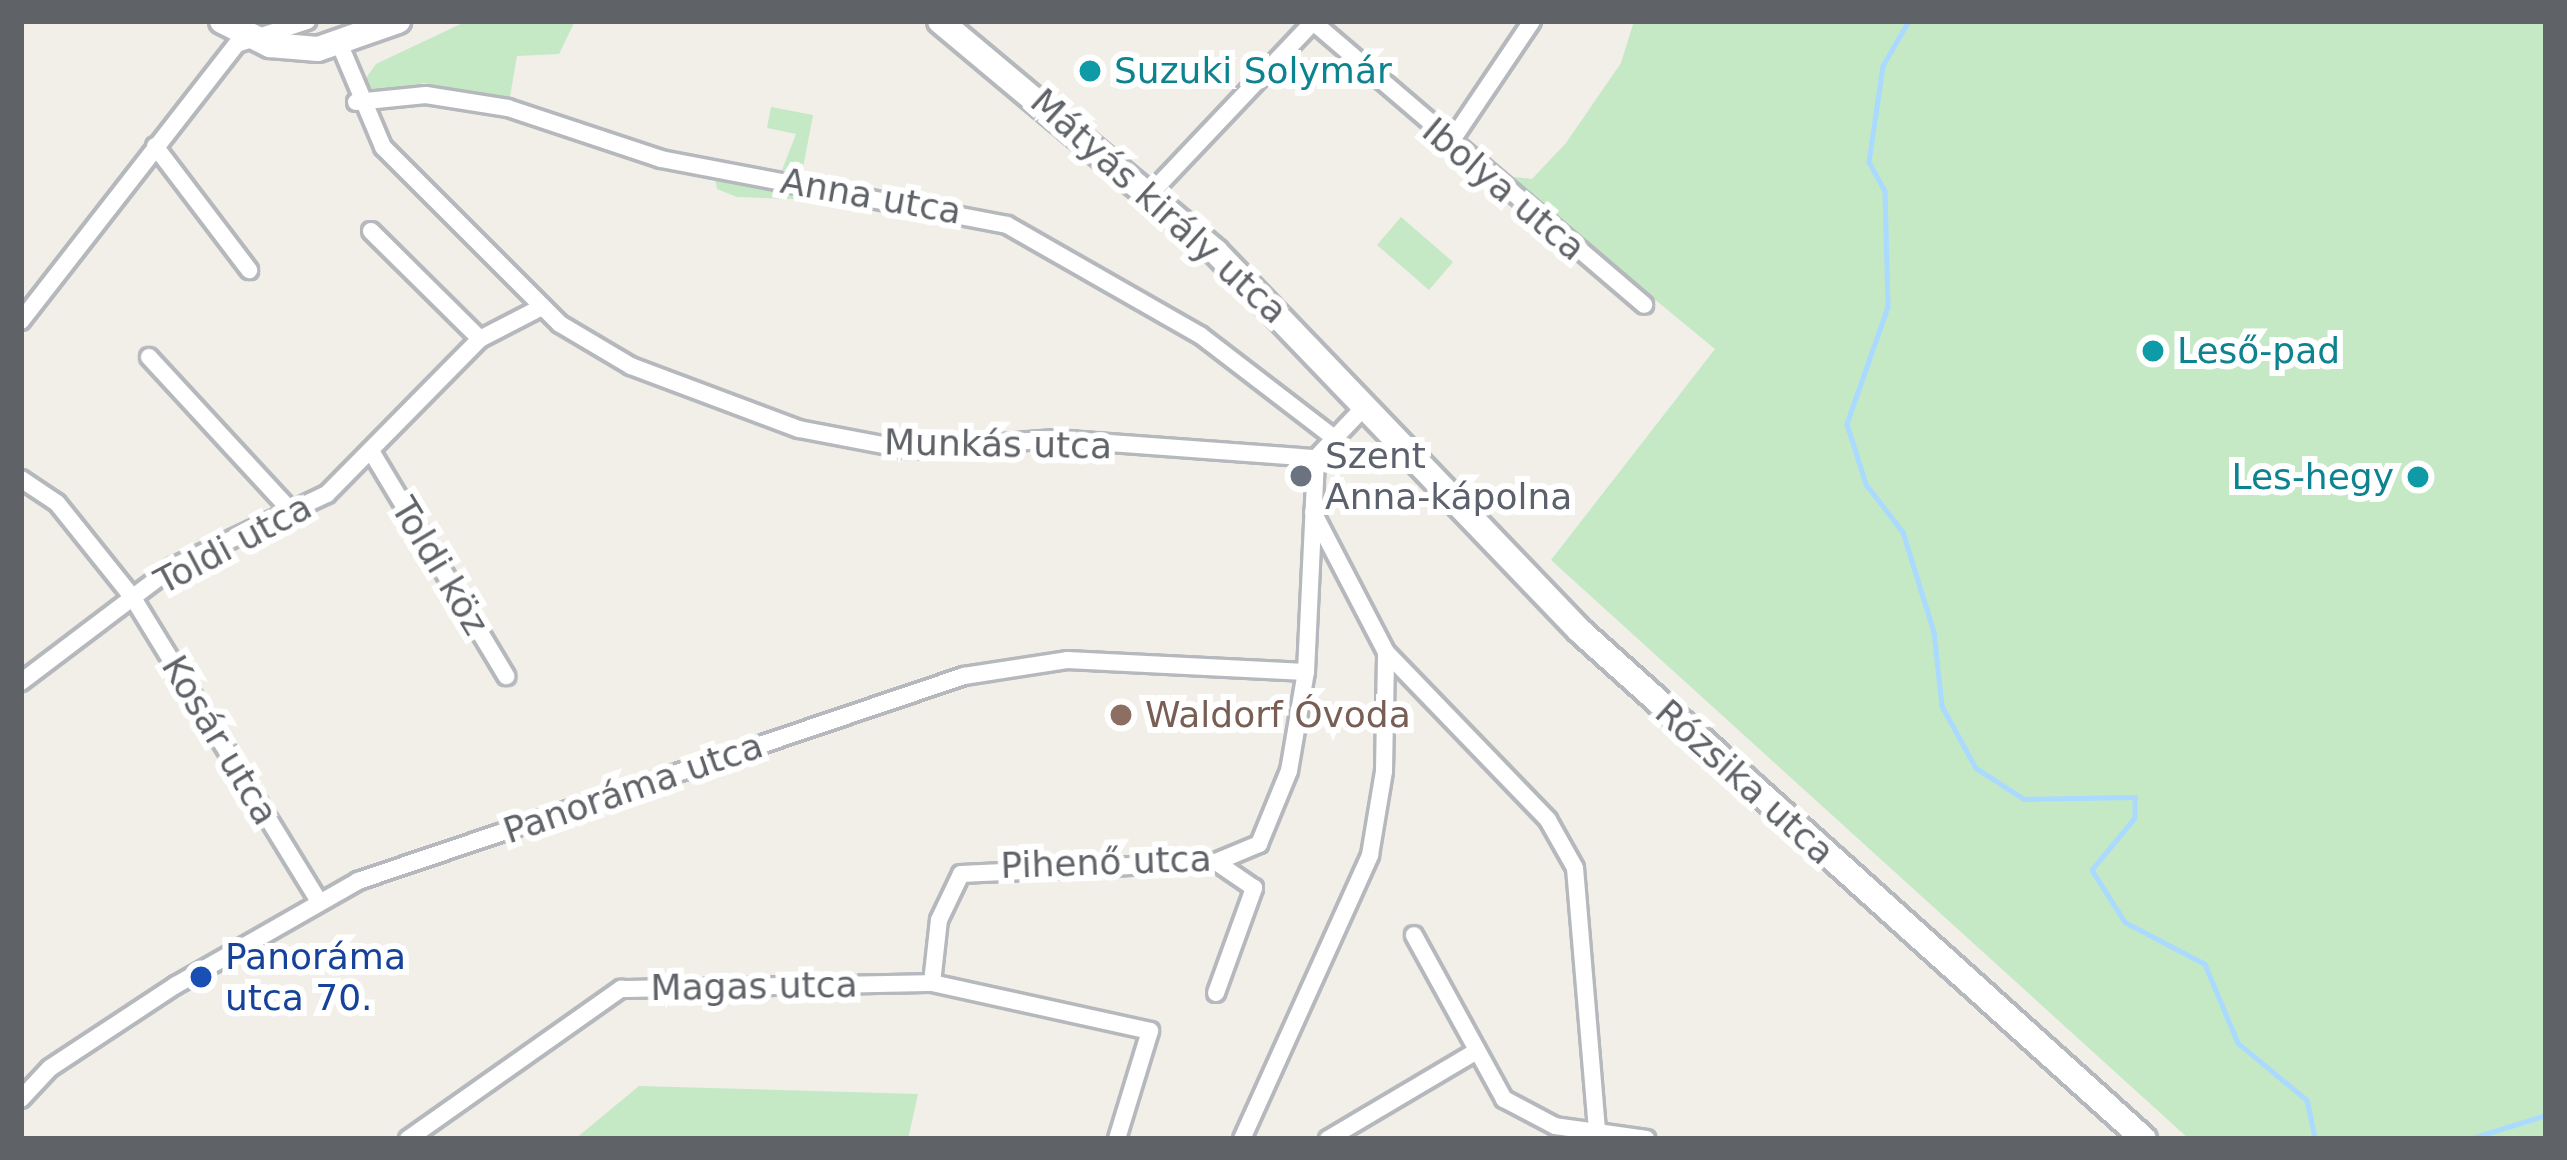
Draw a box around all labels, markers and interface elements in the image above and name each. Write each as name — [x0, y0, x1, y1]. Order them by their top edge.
place label: Suzuki Solymár — [1114, 49, 1392, 93]
marker: Suzuki Solymár — [1077, 58, 1103, 84]
street label: Mátyás király utca — [1022, 80, 1296, 332]
street label: Ibolya utca — [1414, 108, 1594, 270]
street label: Anna utca — [777, 159, 965, 233]
place label: Leső-pad — [2177, 329, 2340, 373]
marker: Leső-pad — [2140, 338, 2166, 364]
street label: Munkás utca — [884, 420, 1112, 468]
place label: Szent Anna-kápolna — [1325, 433, 1572, 518]
place label: Les-hegy — [2232, 455, 2394, 499]
marker: Szent Anna-kápolna — [1288, 463, 1314, 489]
marker: Les-hegy — [2405, 464, 2431, 490]
street label: Toldi utca — [147, 485, 319, 603]
street label: Toldi köz — [382, 489, 498, 643]
street label: Kosár utca — [153, 648, 287, 832]
street label: Rózsika utca — [1647, 690, 1843, 874]
place label: Waldorf Óvoda — [1145, 693, 1411, 737]
marker: Waldorf Óvoda — [1108, 702, 1134, 728]
street label: Panoráma utca — [498, 723, 768, 853]
street label: Pihenő utca — [1000, 837, 1212, 887]
place label: Panoráma utca 70. — [225, 934, 406, 1019]
street label: Magas utca — [650, 963, 858, 1009]
marker: Panoráma utca 70. — [188, 964, 214, 990]

